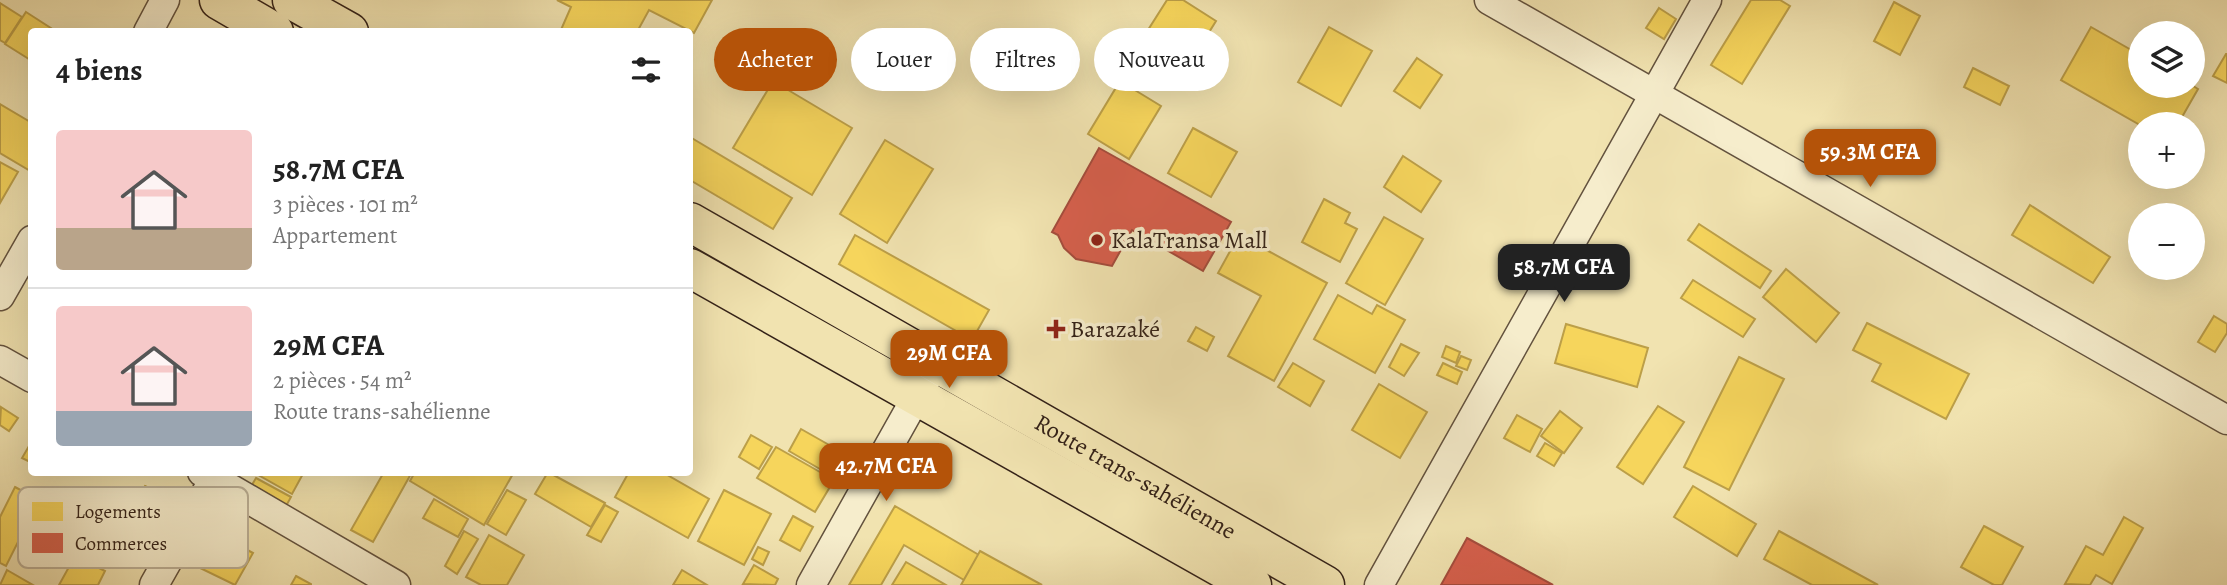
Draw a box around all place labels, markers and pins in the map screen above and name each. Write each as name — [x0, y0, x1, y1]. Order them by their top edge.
pin: 59.3M CFA — [1790, 130, 1950, 189]
place label: KalaTransa Mall — [1111, 224, 1267, 256]
marker: KalaTransa Mall — [1089, 232, 1105, 248]
pin: 58.7M CFA — [1484, 244, 1644, 304]
place label: Barazaké — [1070, 313, 1160, 345]
marker: Barazaké — [1048, 321, 1064, 337]
pin: 29M CFA — [884, 330, 1014, 390]
pin: 42.7M CFA — [806, 444, 966, 503]

